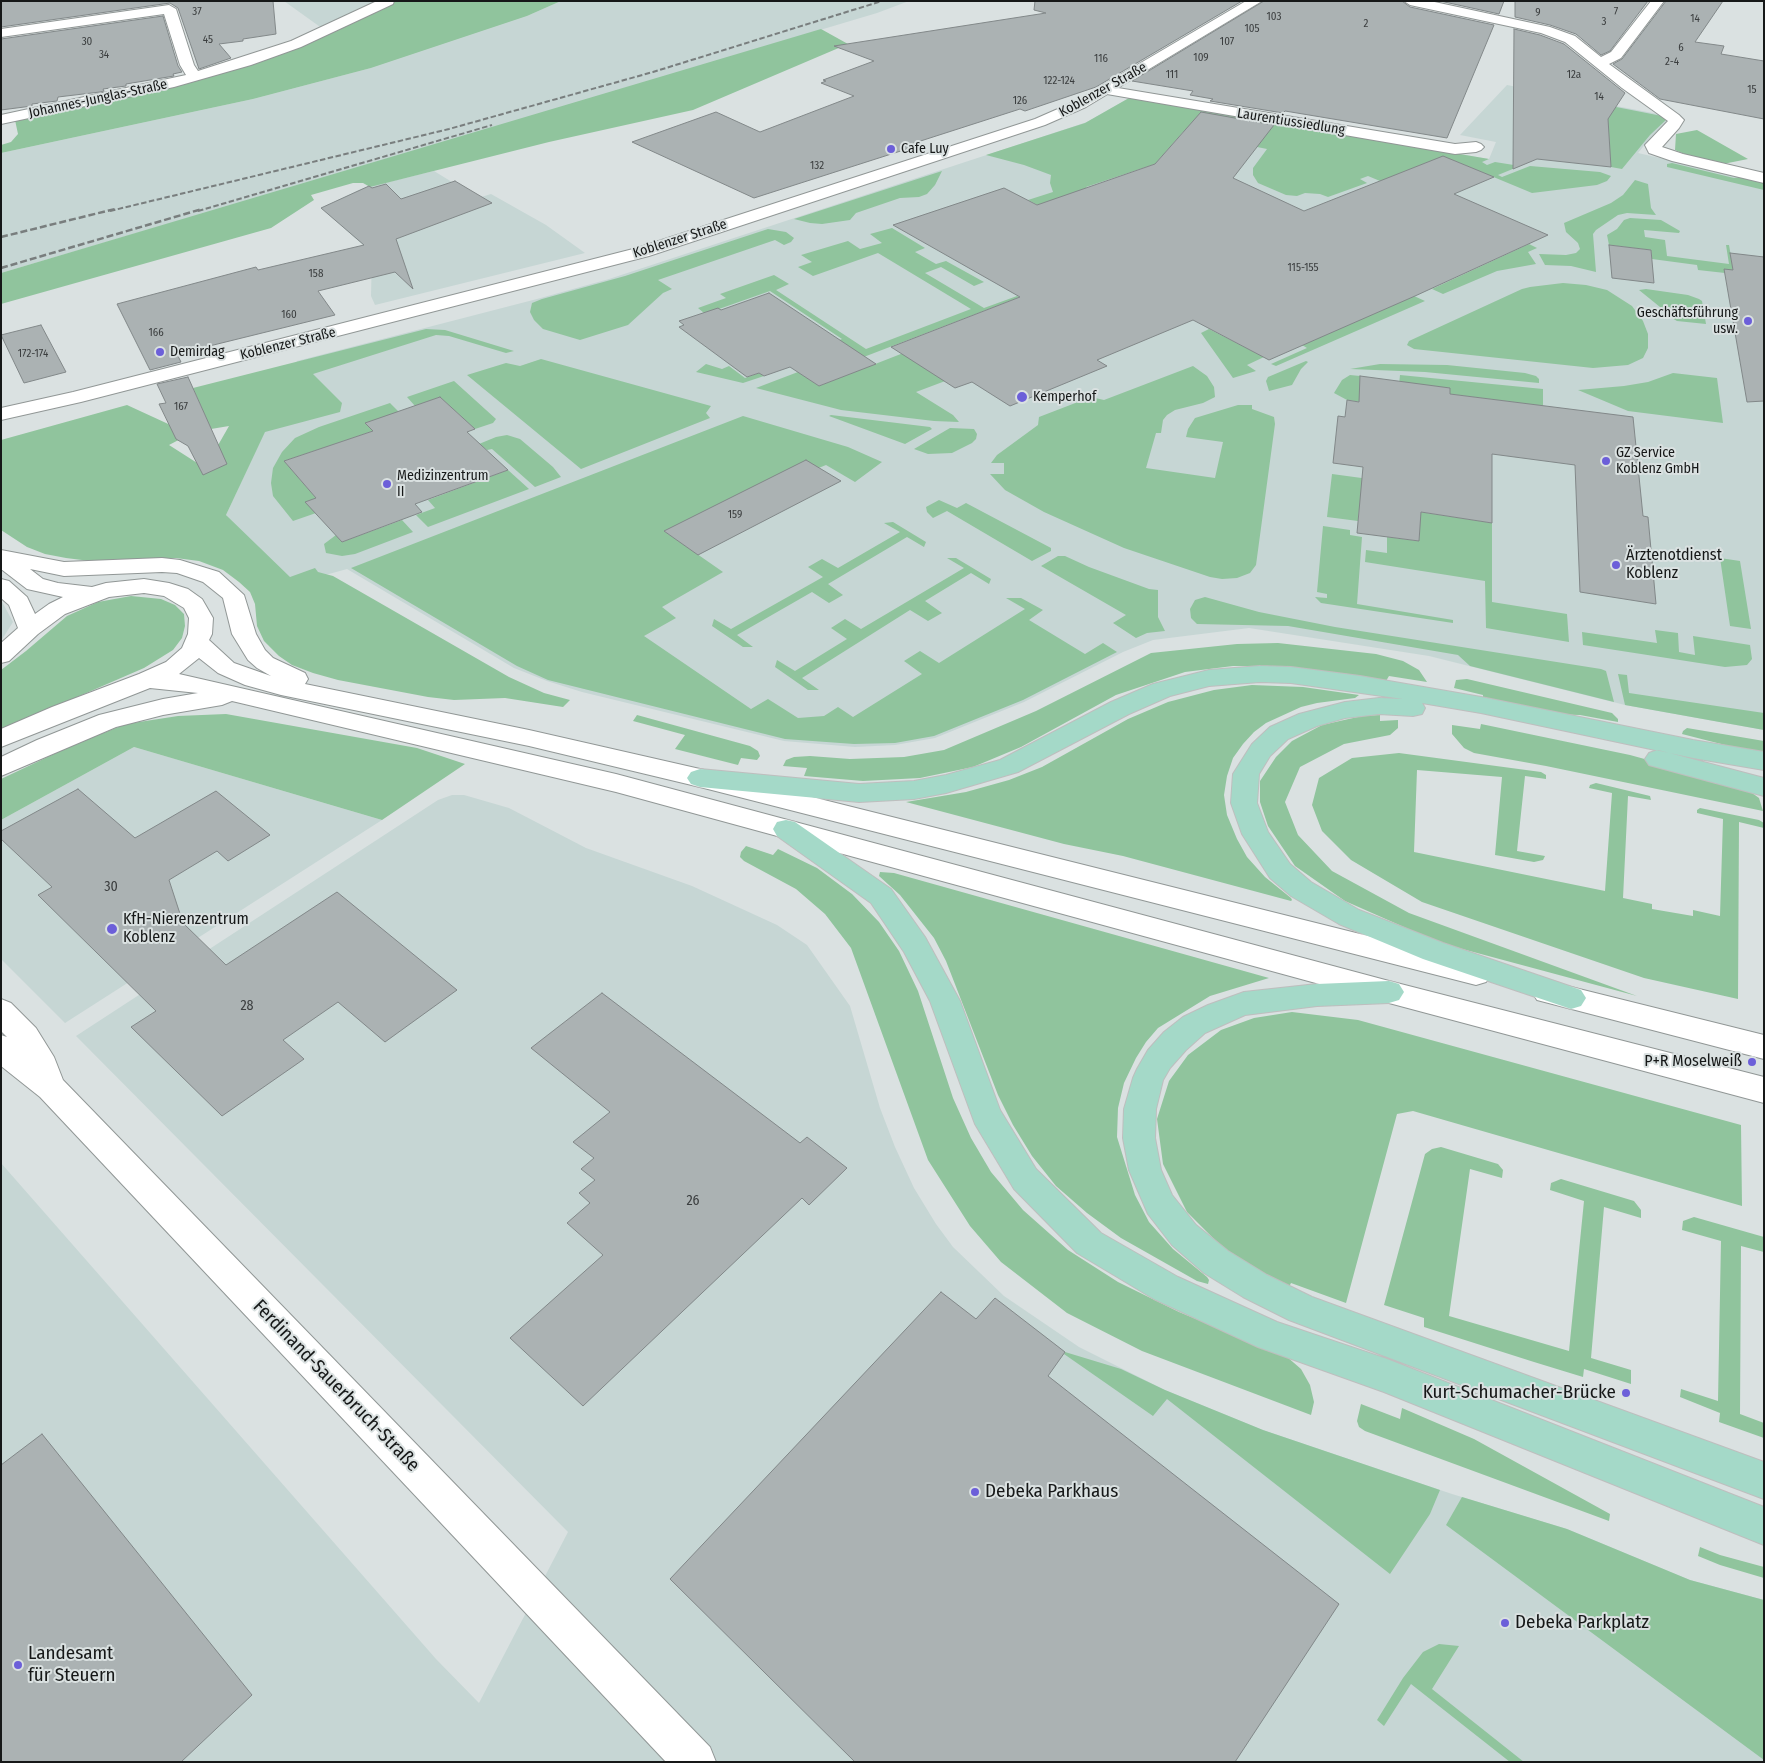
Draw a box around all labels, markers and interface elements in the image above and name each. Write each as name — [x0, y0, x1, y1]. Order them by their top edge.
house number: 37 — [192, 5, 202, 19]
house number: 7 — [1614, 5, 1618, 19]
house number: 9 — [1535, 6, 1541, 20]
house number: 103 — [1267, 10, 1281, 24]
house number: 14 — [1690, 12, 1700, 26]
house number: 3 — [1602, 15, 1606, 29]
house number: 2 — [1364, 17, 1368, 31]
house number: 105 — [1244, 22, 1260, 36]
house number: 45 — [203, 33, 213, 47]
house number: 30 — [82, 35, 92, 49]
house number: 107 — [1220, 35, 1234, 49]
house number: 6 — [1678, 41, 1684, 55]
house number: 34 — [99, 48, 109, 62]
house number: 109 — [1193, 51, 1209, 65]
house number: 116 — [1094, 52, 1108, 66]
house number: 2-4 — [1665, 55, 1679, 69]
street label: Koblenzer Straße — [1056, 59, 1150, 121]
house number: 111 — [1166, 68, 1178, 82]
house number: 12a — [1567, 68, 1581, 82]
house number: 122-124 — [1043, 74, 1075, 88]
street label: Johannes-Junglas-Straße — [27, 76, 169, 122]
house number: 15 — [1747, 83, 1757, 97]
house number: 14 — [1594, 90, 1604, 104]
house number: 126 — [1013, 94, 1027, 108]
street label: Laurentiussiedlung — [1236, 105, 1346, 139]
place label: Cafe Luy — [901, 141, 949, 157]
marker: Cafe Luy — [885, 143, 897, 155]
house number: 132 — [810, 159, 824, 173]
street label: Koblenzer Straße — [631, 216, 729, 262]
house number: 115-155 — [1287, 261, 1319, 275]
house number: 158 — [309, 267, 323, 281]
place label: Geschäftsführung usw. — [1637, 305, 1738, 338]
house number: 160 — [281, 308, 297, 322]
marker: Geschäftsführung usw. — [1742, 315, 1754, 327]
street label: Koblenzer Straße — [239, 324, 337, 364]
house number: 166 — [148, 326, 164, 340]
place label: Demirdag — [170, 344, 225, 360]
marker: Demirdag — [154, 346, 166, 358]
house number: 172-174 — [18, 347, 48, 361]
place label: Kemperhof — [1033, 389, 1096, 405]
marker: Kemperhof — [1015, 390, 1029, 404]
house number: 167 — [174, 400, 188, 414]
place label: GZ Service Koblenz GmbH — [1616, 445, 1699, 478]
marker: GZ Service Koblenz GmbH — [1600, 455, 1612, 467]
place label: Medizinzentrum II — [397, 468, 489, 501]
marker: Medizinzentrum II — [381, 478, 393, 490]
house number: 159 — [728, 508, 742, 522]
place label: Ärztenotdienst Koblenz — [1626, 546, 1722, 584]
marker: Ärztenotdienst Koblenz — [1610, 559, 1622, 571]
house number: 30 — [104, 879, 118, 895]
place label: KfH-Nierenzentrum Koblenz — [123, 910, 249, 948]
marker: KfH-Nierenzentrum Koblenz — [105, 922, 119, 936]
house number: 28 — [240, 998, 254, 1014]
place label: P+R Moselweiß — [1644, 1052, 1742, 1072]
marker: P+R Moselweiß — [1746, 1056, 1758, 1068]
house number: 26 — [686, 1193, 700, 1209]
street label: Ferdinand-Sauerbruch-Straße — [248, 1295, 424, 1477]
place label: Kurt-Schumacher-Brücke — [1423, 1382, 1616, 1404]
marker: Kurt-Schumacher-Brücke — [1620, 1387, 1632, 1399]
place label: Debeka Parkhaus — [985, 1481, 1118, 1503]
marker: Debeka Parkhaus — [969, 1486, 981, 1498]
place label: Debeka Parkplatz — [1515, 1612, 1649, 1634]
marker: Debeka Parkplatz — [1499, 1617, 1511, 1629]
place label: Landesamt für Steuern — [28, 1643, 116, 1687]
marker: Landesamt für Steuern — [12, 1659, 24, 1671]

